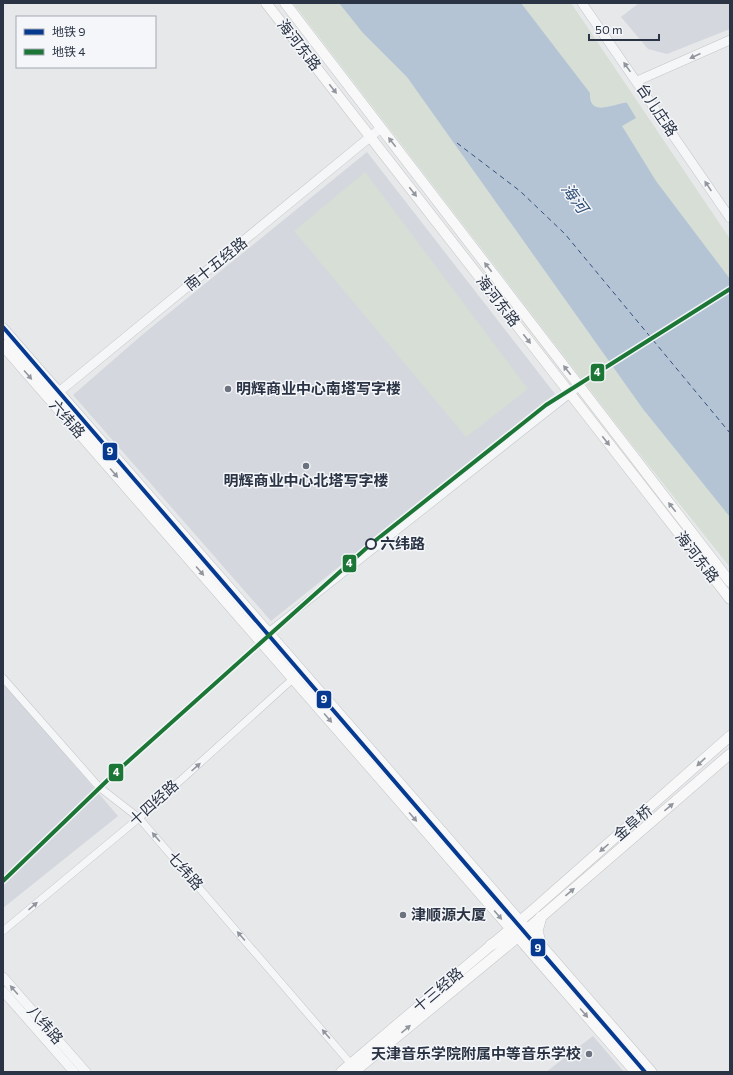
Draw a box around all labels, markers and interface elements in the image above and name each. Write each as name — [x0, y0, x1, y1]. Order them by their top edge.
street label: 海河东路 — [274, 15, 325, 74]
legend — [16, 16, 156, 68]
scale bar — [589, 16, 659, 42]
text: 50 m — [595, 22, 623, 36]
text: 地铁 9 — [52, 24, 86, 38]
text: 地铁 4 — [52, 44, 86, 58]
one-way arrow — [689, 53, 700, 59]
one-way arrow — [623, 61, 631, 72]
street label: 台儿庄路 — [634, 80, 682, 139]
one-way arrow — [328, 84, 337, 95]
one-way arrow — [387, 136, 396, 147]
water label: 海河 — [558, 179, 594, 219]
one-way arrow — [704, 180, 712, 191]
one-way arrow — [408, 186, 417, 197]
street label: 南十五经路 — [181, 233, 250, 294]
one-way arrow — [484, 262, 492, 272]
street label: 海河东路 — [473, 271, 524, 330]
one-way arrow — [522, 333, 531, 344]
line badge: 4 — [590, 363, 605, 382]
one-way arrow — [563, 365, 571, 376]
text: 4 — [594, 365, 601, 378]
one-way arrow — [24, 369, 33, 380]
place label: 明辉商业中心南塔写字楼 — [236, 379, 401, 397]
marker: 明辉商业中心南塔写字楼 — [223, 384, 233, 394]
street label: 六纬路 — [46, 395, 89, 441]
one-way arrow — [602, 436, 611, 447]
line badge: 9 — [102, 442, 118, 461]
text: 9 — [107, 444, 114, 457]
marker: 明辉商业中心北塔写字楼 — [301, 461, 311, 471]
one-way arrow — [109, 468, 118, 477]
place label: 明辉商业中心北塔写字楼 — [223, 471, 389, 489]
one-way arrow — [668, 501, 676, 512]
street label: 海河东路 — [672, 527, 723, 586]
place label: 六纬路 — [380, 534, 425, 552]
marker: 六纬路 — [365, 538, 377, 550]
line badge: 4 — [342, 554, 357, 573]
text: 4 — [346, 556, 353, 569]
one-way arrow — [195, 565, 204, 576]
line badge: 9 — [316, 690, 332, 709]
text: 9 — [321, 692, 328, 705]
one-way arrow — [324, 713, 333, 724]
one-way arrow — [696, 758, 707, 767]
one-way arrow — [190, 762, 201, 771]
line badge: 4 — [108, 763, 124, 782]
text: 4 — [113, 765, 120, 778]
street label: 十四经路 — [125, 775, 182, 829]
street label: 金阜桥 — [609, 801, 655, 844]
one-way arrow — [664, 803, 675, 812]
one-way arrow — [409, 811, 418, 822]
one-way arrow — [151, 832, 160, 843]
one-way arrow — [598, 844, 609, 853]
street label: 七纬路 — [164, 847, 207, 893]
one-way arrow — [565, 887, 576, 896]
one-way arrow — [28, 901, 38, 910]
place label: 津顺源大厦 — [411, 905, 486, 923]
marker: 津顺源大厦 — [398, 910, 408, 920]
one-way arrow — [494, 910, 503, 920]
one-way arrow — [236, 930, 245, 941]
line badge: 9 — [530, 938, 546, 957]
text: 9 — [535, 941, 542, 954]
street label: 十三经路 — [409, 963, 466, 1015]
one-way arrow — [10, 985, 19, 995]
street label: 八纬路 — [24, 1001, 67, 1047]
one-way arrow — [579, 1008, 589, 1018]
one-way arrow — [400, 1025, 411, 1034]
one-way arrow — [321, 1029, 330, 1039]
place label: 天津音乐学院附属中等音乐学校 — [371, 1044, 581, 1062]
marker: 天津音乐学院附属中等音乐学校 — [584, 1049, 594, 1059]

